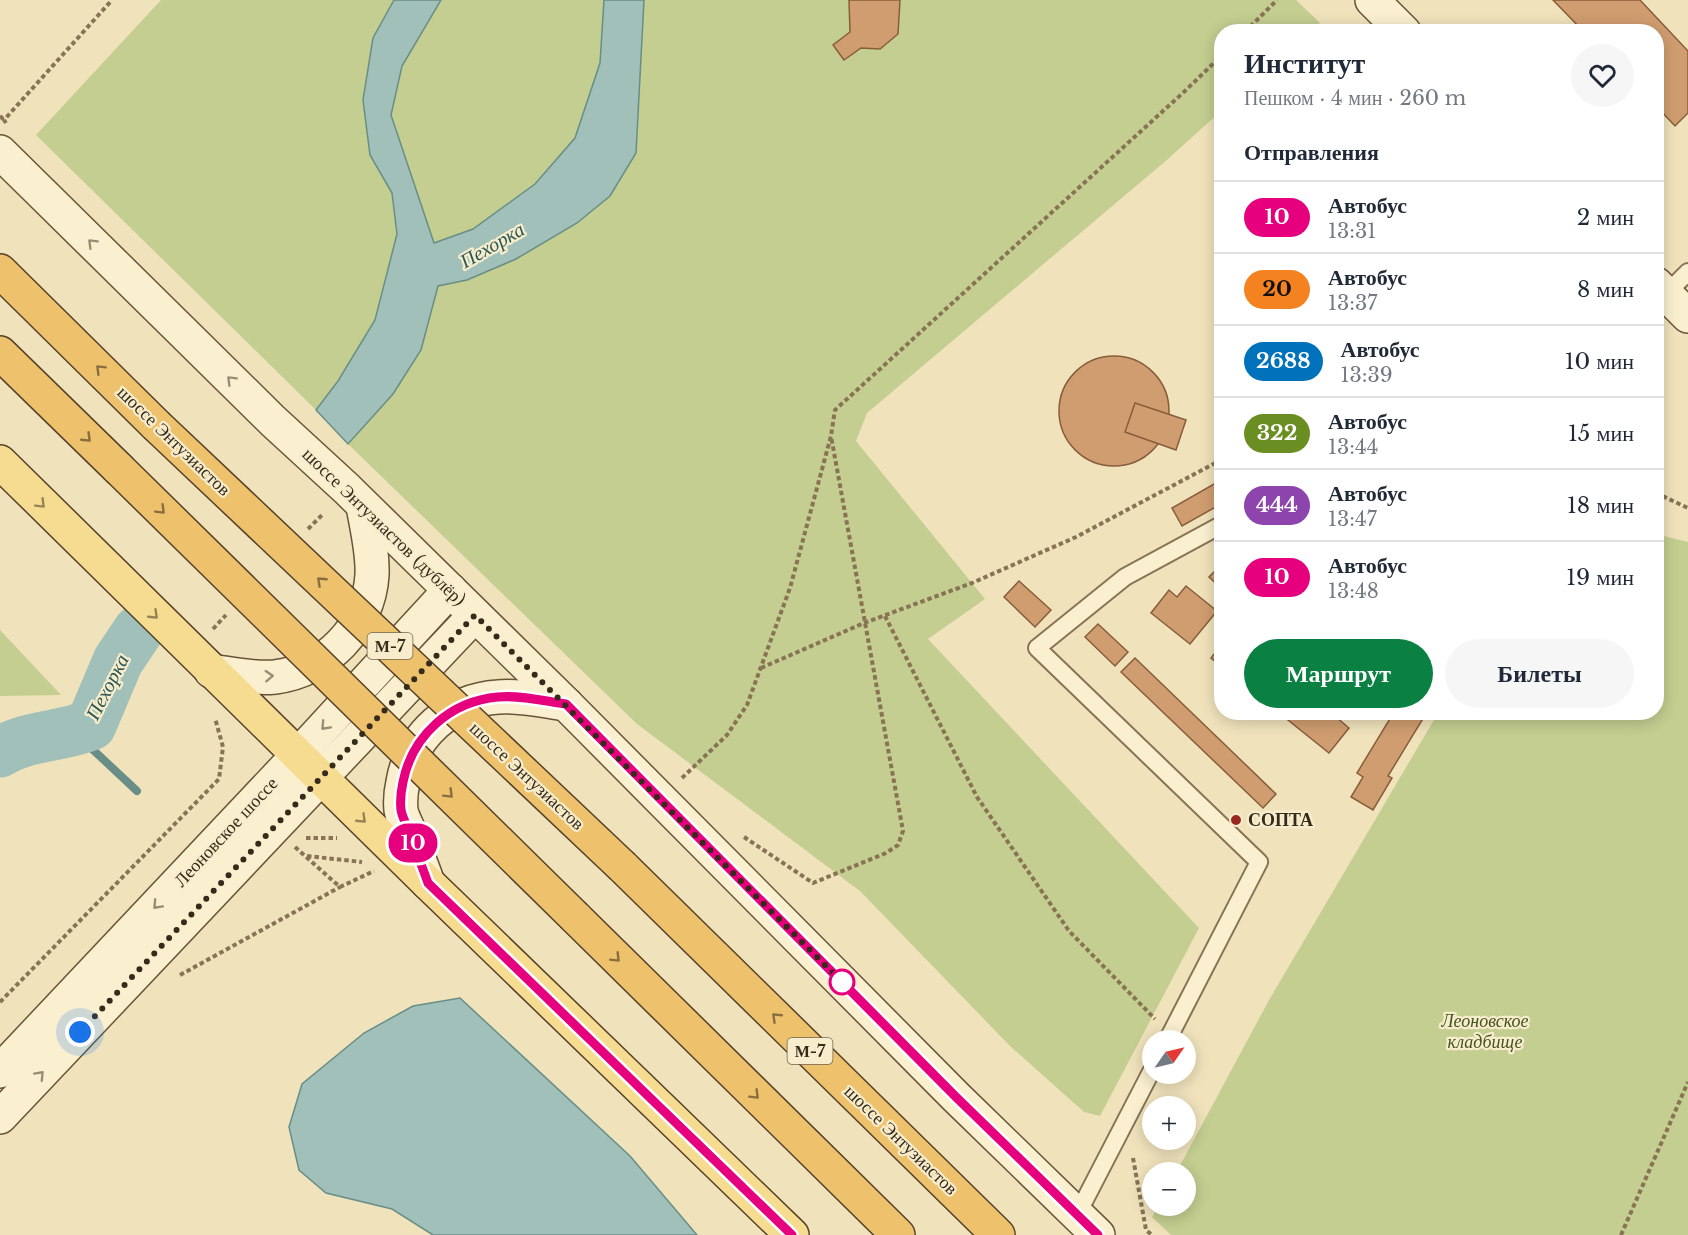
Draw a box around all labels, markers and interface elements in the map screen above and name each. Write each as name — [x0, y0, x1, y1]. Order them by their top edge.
button: heart — [1571, 44, 1634, 107]
text: Институт — [1244, 46, 1365, 81]
text: Пешком · 4 мин · 260 m — [1244, 86, 1466, 110]
text: Отправления — [1244, 139, 1379, 166]
text: Автобус — [1328, 192, 1407, 219]
text: 10 — [1264, 204, 1290, 230]
text: 2 мин — [1577, 204, 1634, 231]
water label: Пехорка — [455, 217, 528, 273]
text: 13:31 — [1328, 219, 1376, 243]
one-way arrow — [89, 239, 99, 250]
text: Автобус — [1328, 264, 1407, 291]
text: 20 — [1262, 276, 1292, 302]
text: 8 мин — [1577, 276, 1634, 303]
text: 13:37 — [1328, 291, 1377, 315]
text: Автобус — [1341, 336, 1420, 363]
text: 2688 — [1256, 348, 1311, 374]
text: 10 мин — [1565, 348, 1634, 375]
text: 13:39 — [1341, 363, 1393, 387]
one-way arrow — [96, 365, 107, 376]
one-way arrow — [228, 376, 239, 387]
street label: шоссе Энтузиастов — [113, 381, 235, 501]
text: Автобус — [1328, 408, 1407, 435]
text: 322 — [1257, 420, 1297, 446]
text: 15 мин — [1568, 420, 1634, 447]
one-way arrow — [80, 431, 90, 442]
text: 13:44 — [1328, 435, 1378, 459]
street label: шоссе Энтузиастов (дублёр) — [298, 443, 470, 611]
text: Автобус — [1328, 480, 1407, 507]
text: 444 — [1256, 492, 1298, 518]
text: 18 мин — [1567, 492, 1634, 519]
one-way arrow — [34, 496, 45, 507]
one-way arrow — [153, 503, 164, 514]
text: 13:47 — [1328, 507, 1377, 531]
text: Автобус — [1328, 552, 1407, 579]
text: 10 — [1264, 564, 1290, 590]
text: 19 мин — [1566, 564, 1634, 591]
one-way arrow — [318, 577, 328, 588]
text: 13:48 — [1328, 579, 1379, 603]
one-way arrow — [148, 608, 158, 619]
road number: М-7 — [368, 633, 412, 659]
button: Маршрут — [1244, 639, 1433, 708]
button: Билеты — [1445, 639, 1634, 708]
water label: Пехорка — [80, 650, 134, 725]
one-way arrow — [264, 670, 273, 683]
street label: шоссе Энтузиастов — [465, 717, 589, 835]
one-way arrow — [321, 719, 332, 730]
street label: Леоновское шоссе — [170, 773, 282, 891]
one-way arrow — [442, 787, 453, 798]
place label: СОПТА — [1248, 809, 1313, 831]
one-way arrow — [355, 812, 366, 823]
marker: СОПТА — [1229, 813, 1243, 827]
line badge: 10 — [386, 824, 440, 862]
text: 10 — [400, 830, 426, 856]
one-way arrow — [153, 898, 164, 909]
one-way arrow — [609, 951, 620, 962]
unlabelled marker — [829, 969, 855, 995]
park label: Леоновское кладбище — [1440, 1010, 1529, 1053]
one-way arrow — [773, 1014, 784, 1025]
your location — [65, 1017, 95, 1047]
north arrow — [1142, 1030, 1196, 1084]
map controls — [1142, 1030, 1196, 1216]
road number: М-7 — [788, 1038, 832, 1064]
one-way arrow — [33, 1071, 44, 1081]
street label: шоссе Энтузиастов — [840, 1080, 962, 1200]
one-way arrow — [749, 1088, 759, 1099]
button: + — [1142, 1096, 1196, 1150]
button: − — [1142, 1162, 1196, 1216]

